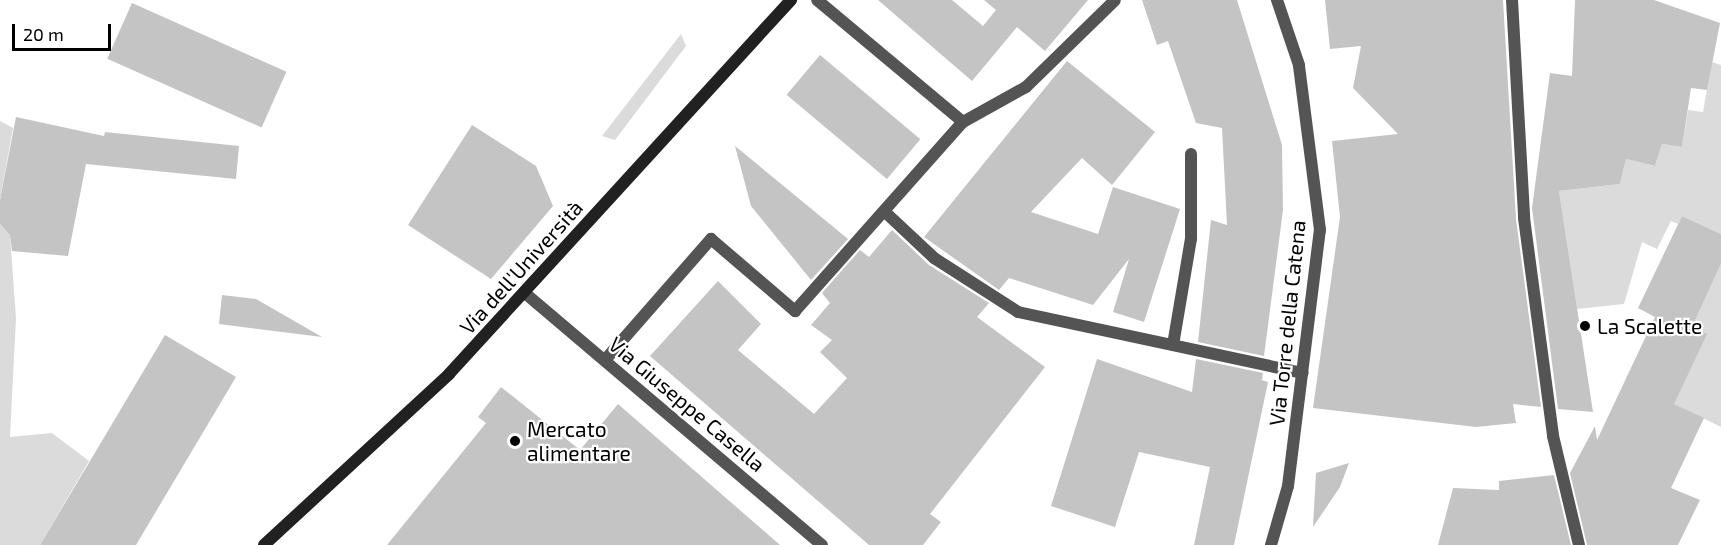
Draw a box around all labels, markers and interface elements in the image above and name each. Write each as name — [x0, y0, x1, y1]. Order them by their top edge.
scale bar — [15, 12, 114, 50]
text: 20 m — [23, 23, 64, 45]
street label: Via dell'Università — [454, 195, 588, 339]
street label: Via Torre della Catena — [1264, 219, 1310, 427]
place label: La Scalette — [1597, 313, 1702, 339]
marker: La Scalette — [1578, 319, 1592, 333]
street label: Via Giuseppe Casella — [604, 331, 770, 477]
place label: Mercato alimentare — [527, 416, 631, 466]
marker: Mercato alimentare — [508, 434, 522, 448]

